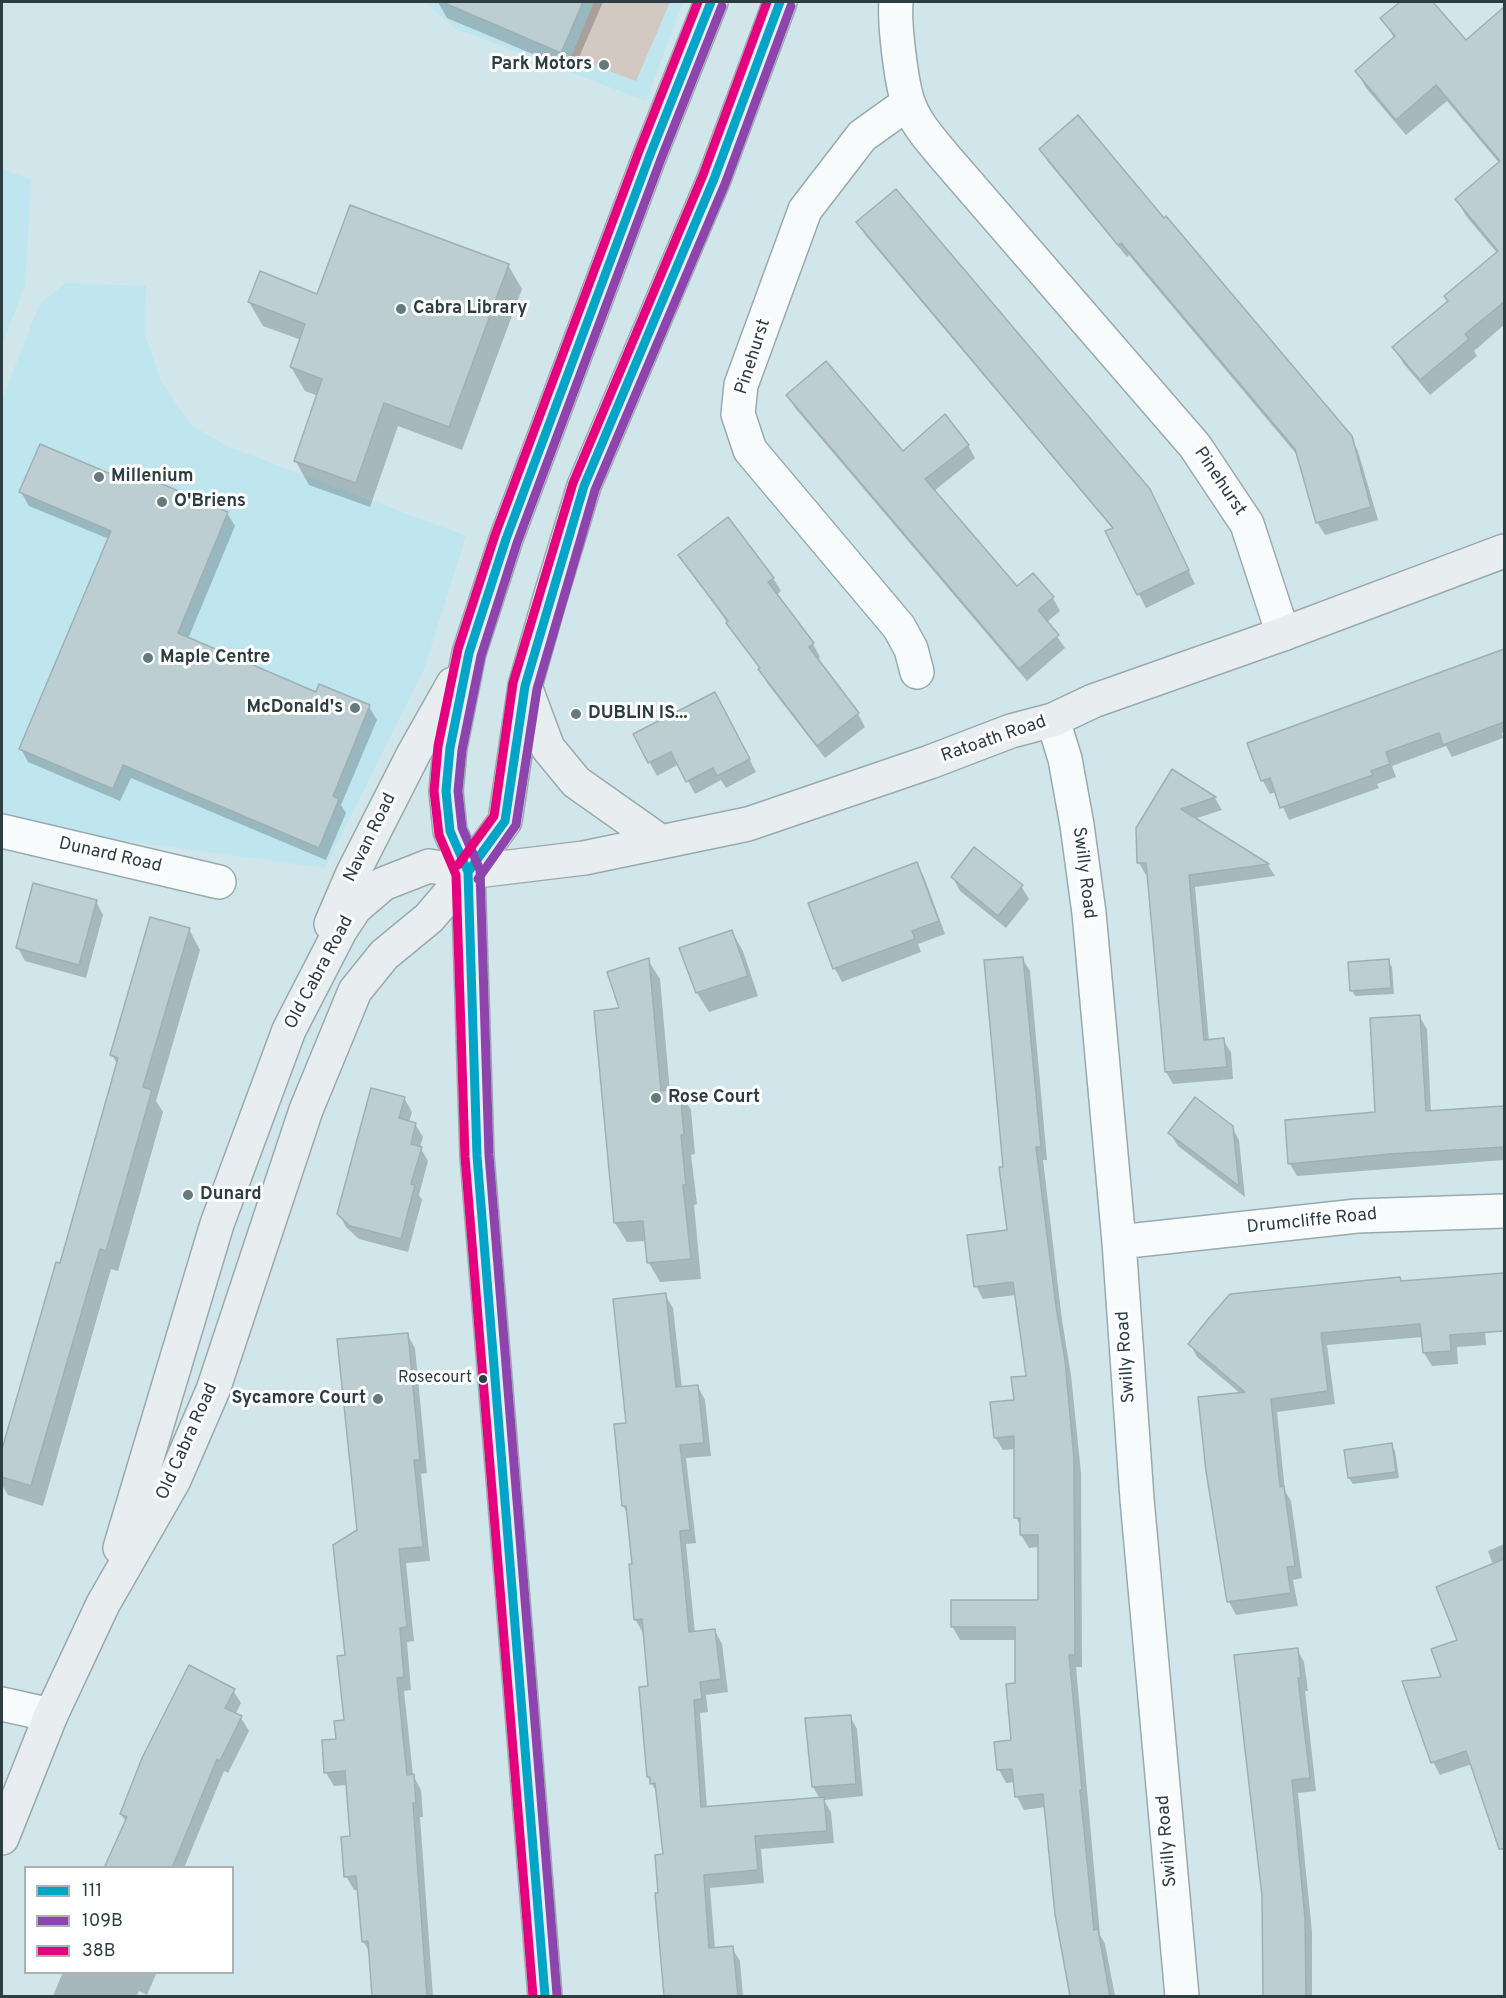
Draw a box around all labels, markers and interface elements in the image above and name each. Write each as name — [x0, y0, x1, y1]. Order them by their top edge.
place label: Park Motors — [491, 54, 592, 76]
marker: Park Motors — [597, 58, 611, 72]
place label: Cabra Library — [413, 298, 527, 320]
marker: Cabra Library — [394, 302, 408, 316]
street label: Pinehurst — [732, 316, 776, 398]
street label: Pinehurst — [1188, 444, 1250, 520]
place label: Millenium — [111, 466, 193, 488]
marker: Millenium — [92, 470, 106, 484]
place label: O'Briens — [174, 491, 246, 513]
marker: O'Briens — [155, 495, 169, 509]
place label: Maple Centre — [160, 647, 270, 669]
marker: Maple Centre — [141, 651, 155, 665]
place label: McDonald's — [247, 697, 343, 719]
marker: McDonald's — [348, 701, 362, 715]
place label: DUBLIN IS... — [588, 703, 688, 725]
marker: DUBLIN IS... — [569, 707, 583, 721]
street label: Ratoath Road — [939, 712, 1049, 768]
street label: Navan Road — [340, 790, 402, 886]
street label: Swilly Road — [1067, 826, 1099, 920]
street label: Dunard Road — [56, 834, 164, 878]
street label: Old Cabra Road — [281, 913, 359, 1033]
place label: Rose Court — [668, 1087, 760, 1109]
marker: Rose Court — [649, 1091, 663, 1105]
place label: Dunard — [200, 1184, 262, 1206]
marker: Dunard — [181, 1188, 195, 1202]
street label: Drumcliffe Road — [1246, 1204, 1378, 1240]
street label: Swilly Road — [1113, 1310, 1141, 1404]
place label: Rosecourt — [398, 1369, 472, 1389]
marker: Rosecourt — [477, 1373, 489, 1385]
street label: Old Cabra Road — [153, 1380, 223, 1504]
place label: Sycamore Court — [232, 1388, 366, 1410]
marker: Sycamore Court — [371, 1392, 385, 1406]
street label: Swilly Road — [1153, 1794, 1183, 1888]
legend — [24, 1866, 234, 1974]
text: 111 — [82, 1880, 102, 1903]
text: 109B — [82, 1910, 123, 1933]
text: 38B — [82, 1940, 116, 1963]

